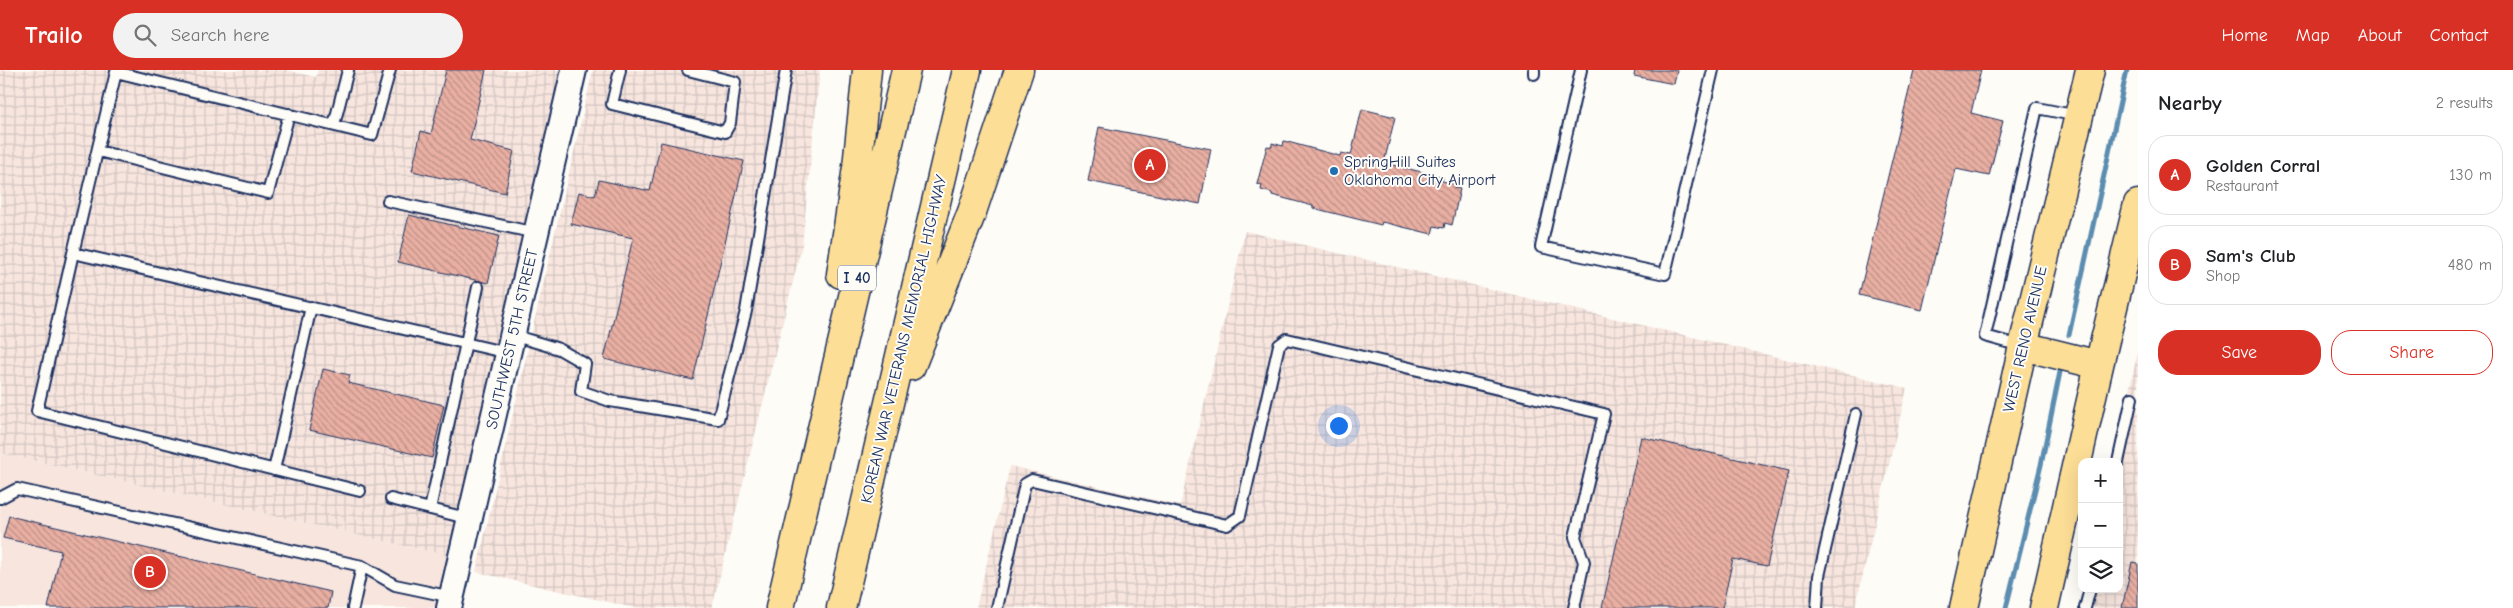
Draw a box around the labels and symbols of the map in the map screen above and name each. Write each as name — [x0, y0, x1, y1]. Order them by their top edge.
pin: A — [1134, 146, 1166, 184]
place label: SpringHill Suites Oklahoma City Airport — [1344, 153, 1496, 189]
marker: SpringHill Suites Oklahoma City Airport — [1328, 165, 1340, 177]
street label: KOREAN WAR VETERANS MEMORIAL HIGHWAY — [857, 173, 951, 505]
street label: SOUTHWEST 5TH STREET — [482, 246, 542, 431]
street label: WEST RENO AVENUE — [1999, 264, 2051, 414]
road number: I 40 — [838, 266, 876, 290]
your location — [1326, 413, 1352, 439]
pin: B — [134, 553, 166, 591]

